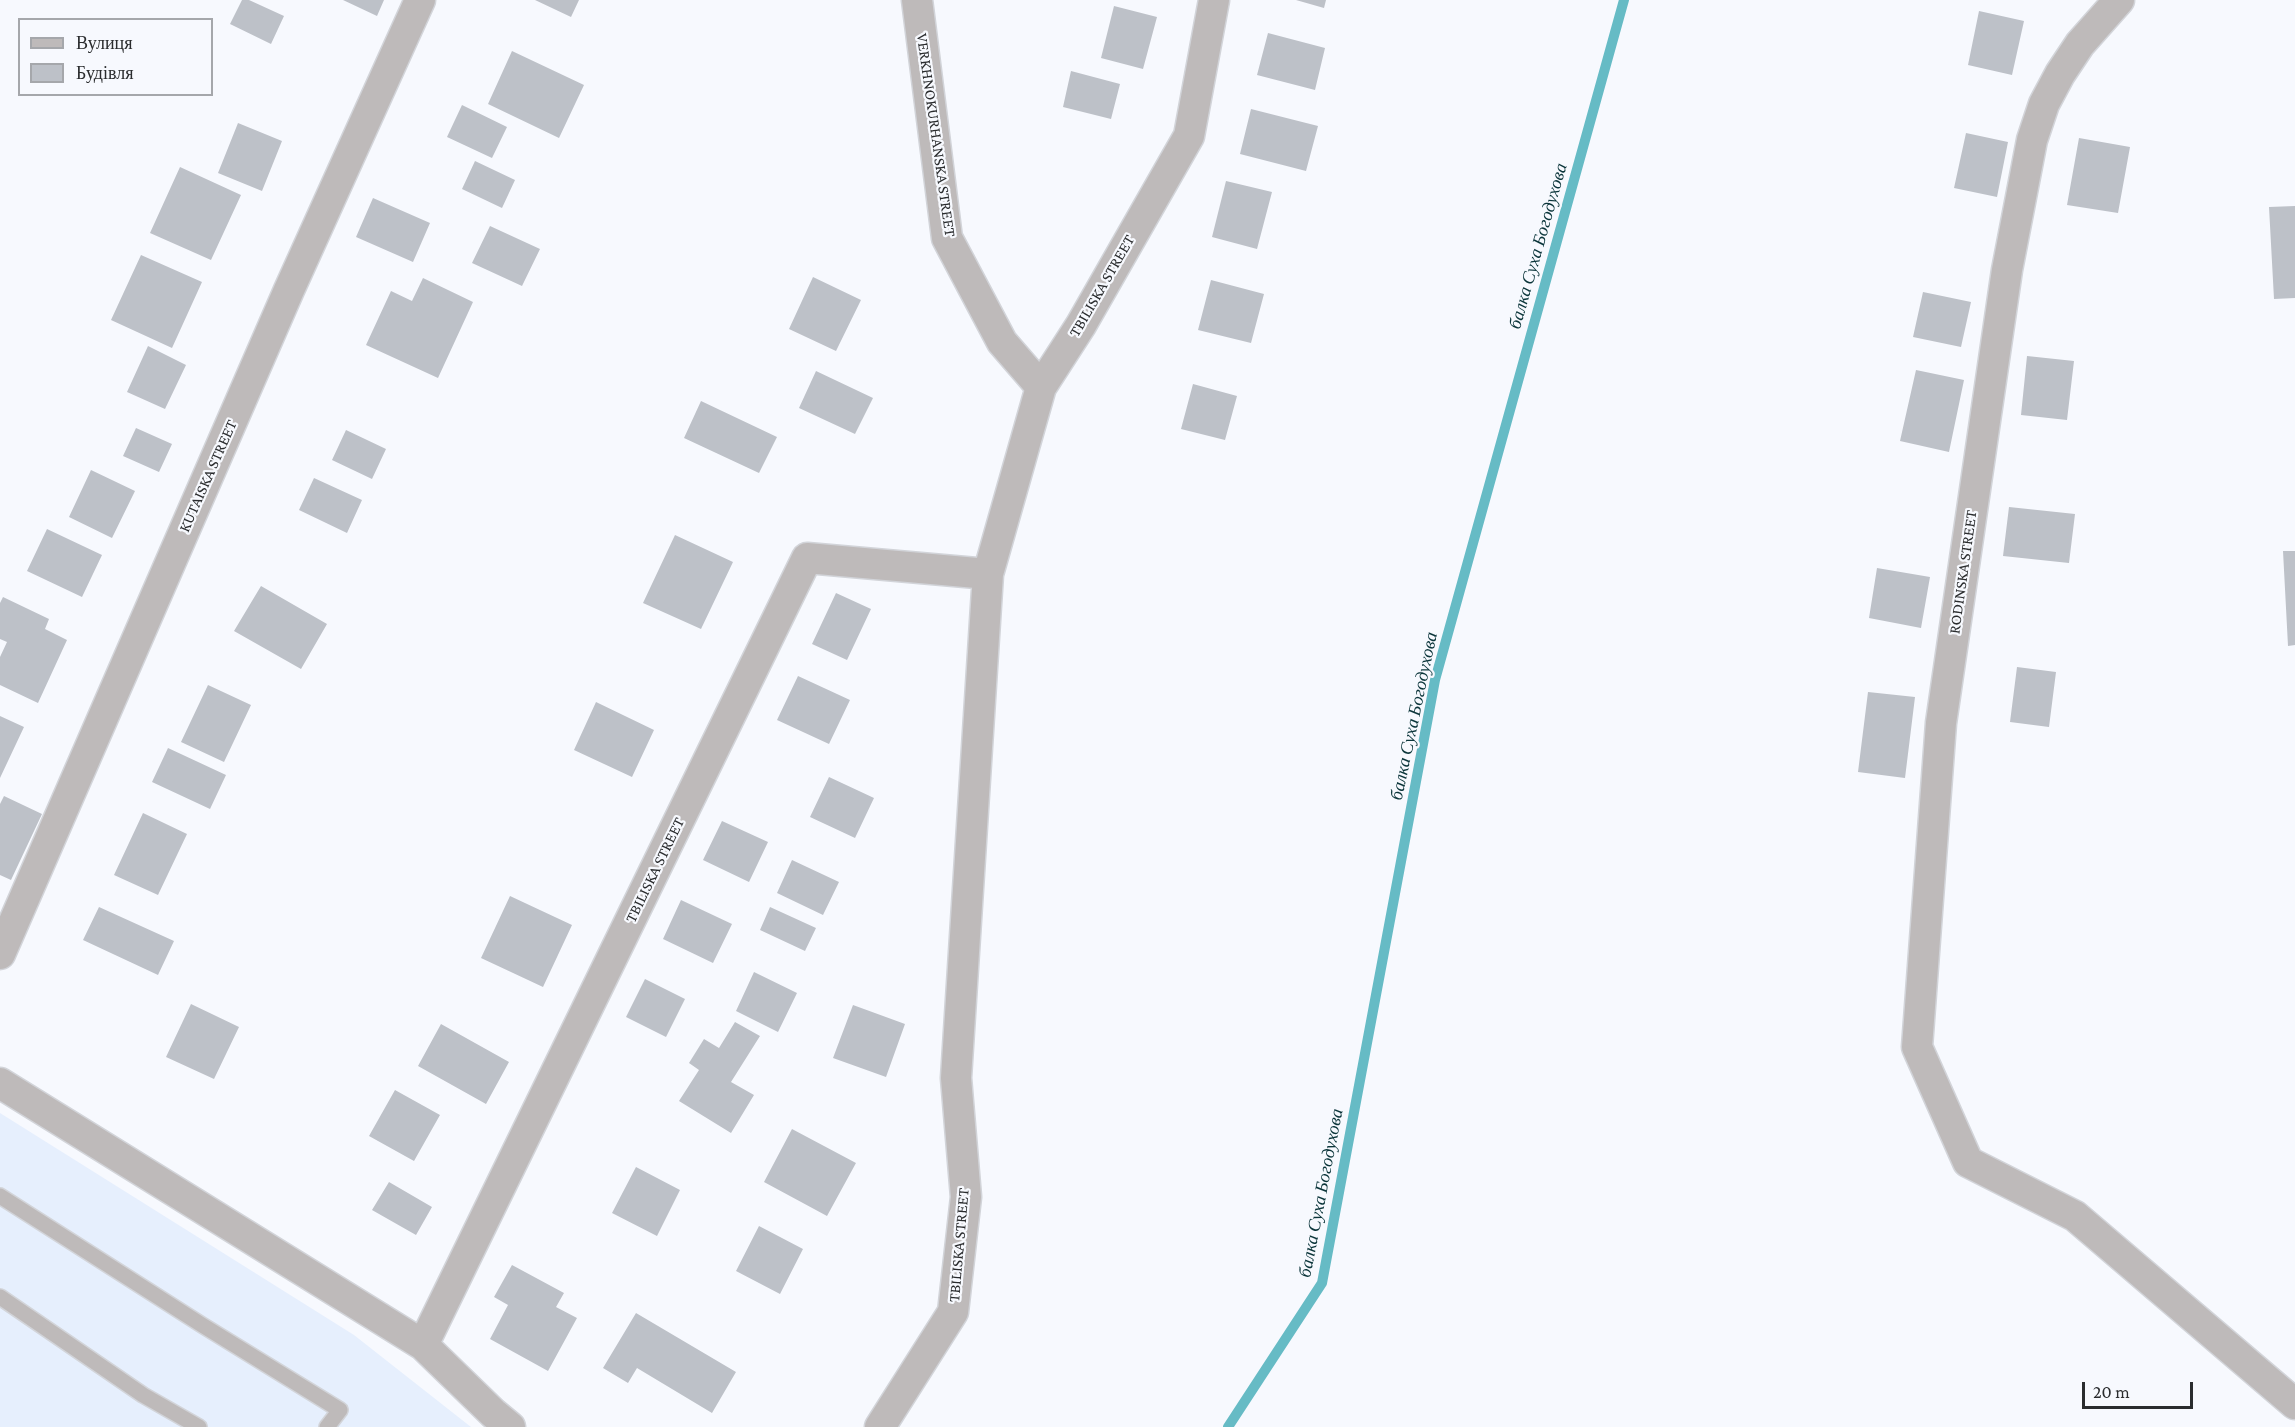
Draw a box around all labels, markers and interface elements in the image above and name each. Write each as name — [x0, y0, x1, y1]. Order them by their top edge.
legend — [18, 18, 213, 96]
street label: VERKHNOKURHANSKA STREET — [912, 32, 960, 238]
text: Вулиця — [76, 33, 133, 53]
text: Будівля — [76, 63, 133, 83]
water label: балка Суха Богодухова — [1504, 161, 1572, 331]
street label: TBILISKA STREET — [1065, 232, 1139, 340]
street label: KUTAISKA STREET — [175, 417, 241, 535]
street label: RODINSKA STREET — [1945, 509, 1981, 635]
water label: балка Суха Богодухова — [1386, 630, 1442, 802]
street label: TBILISKA STREET — [621, 814, 689, 926]
water label: балка Суха Богодухова — [1294, 1107, 1348, 1279]
street label: TBILISKA STREET — [944, 1187, 974, 1303]
scale bar — [2085, 1370, 2196, 1408]
text: 20 m — [2093, 1382, 2130, 1402]

